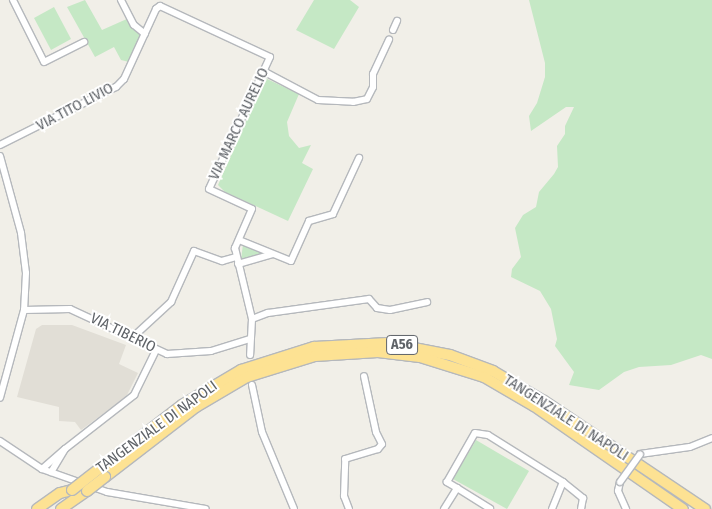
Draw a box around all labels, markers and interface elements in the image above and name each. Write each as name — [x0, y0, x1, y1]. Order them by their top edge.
street label: VIA MARCO AURELIO — [205, 65, 273, 183]
street label: VIA TITO LIVIO — [33, 79, 117, 135]
street label: VIA TIBERIO — [87, 309, 159, 357]
road number: A56 — [386, 334, 418, 356]
street label: TANGENZIALE DI NAPOLI — [500, 371, 632, 465]
street label: TANGENZIALE DI NAPOLI — [93, 377, 221, 477]

